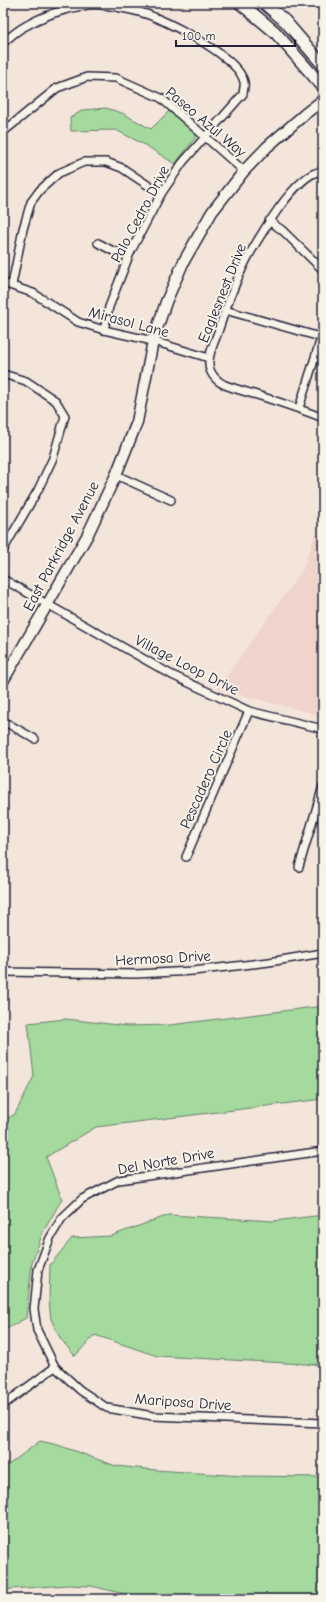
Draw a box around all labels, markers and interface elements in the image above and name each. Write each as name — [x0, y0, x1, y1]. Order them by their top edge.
scale bar — [176, 22, 295, 48]
text: 100 m — [182, 29, 215, 43]
street label: Paseo Azul Way — [162, 83, 250, 161]
street label: Palo Cedro Drive — [107, 162, 173, 266]
street label: Eaglesnest Drive — [194, 240, 250, 345]
street label: Mirasol Lane — [87, 303, 172, 342]
street label: East Parkridge Avenue — [19, 478, 103, 614]
street label: Village Loop Drive — [132, 631, 243, 699]
street label: Pescadero Circle — [176, 726, 236, 831]
street label: Hermosa Drive — [115, 946, 212, 969]
street label: Del Norte Drive — [116, 1144, 216, 1178]
street label: Mariposa Drive — [134, 1390, 232, 1414]

